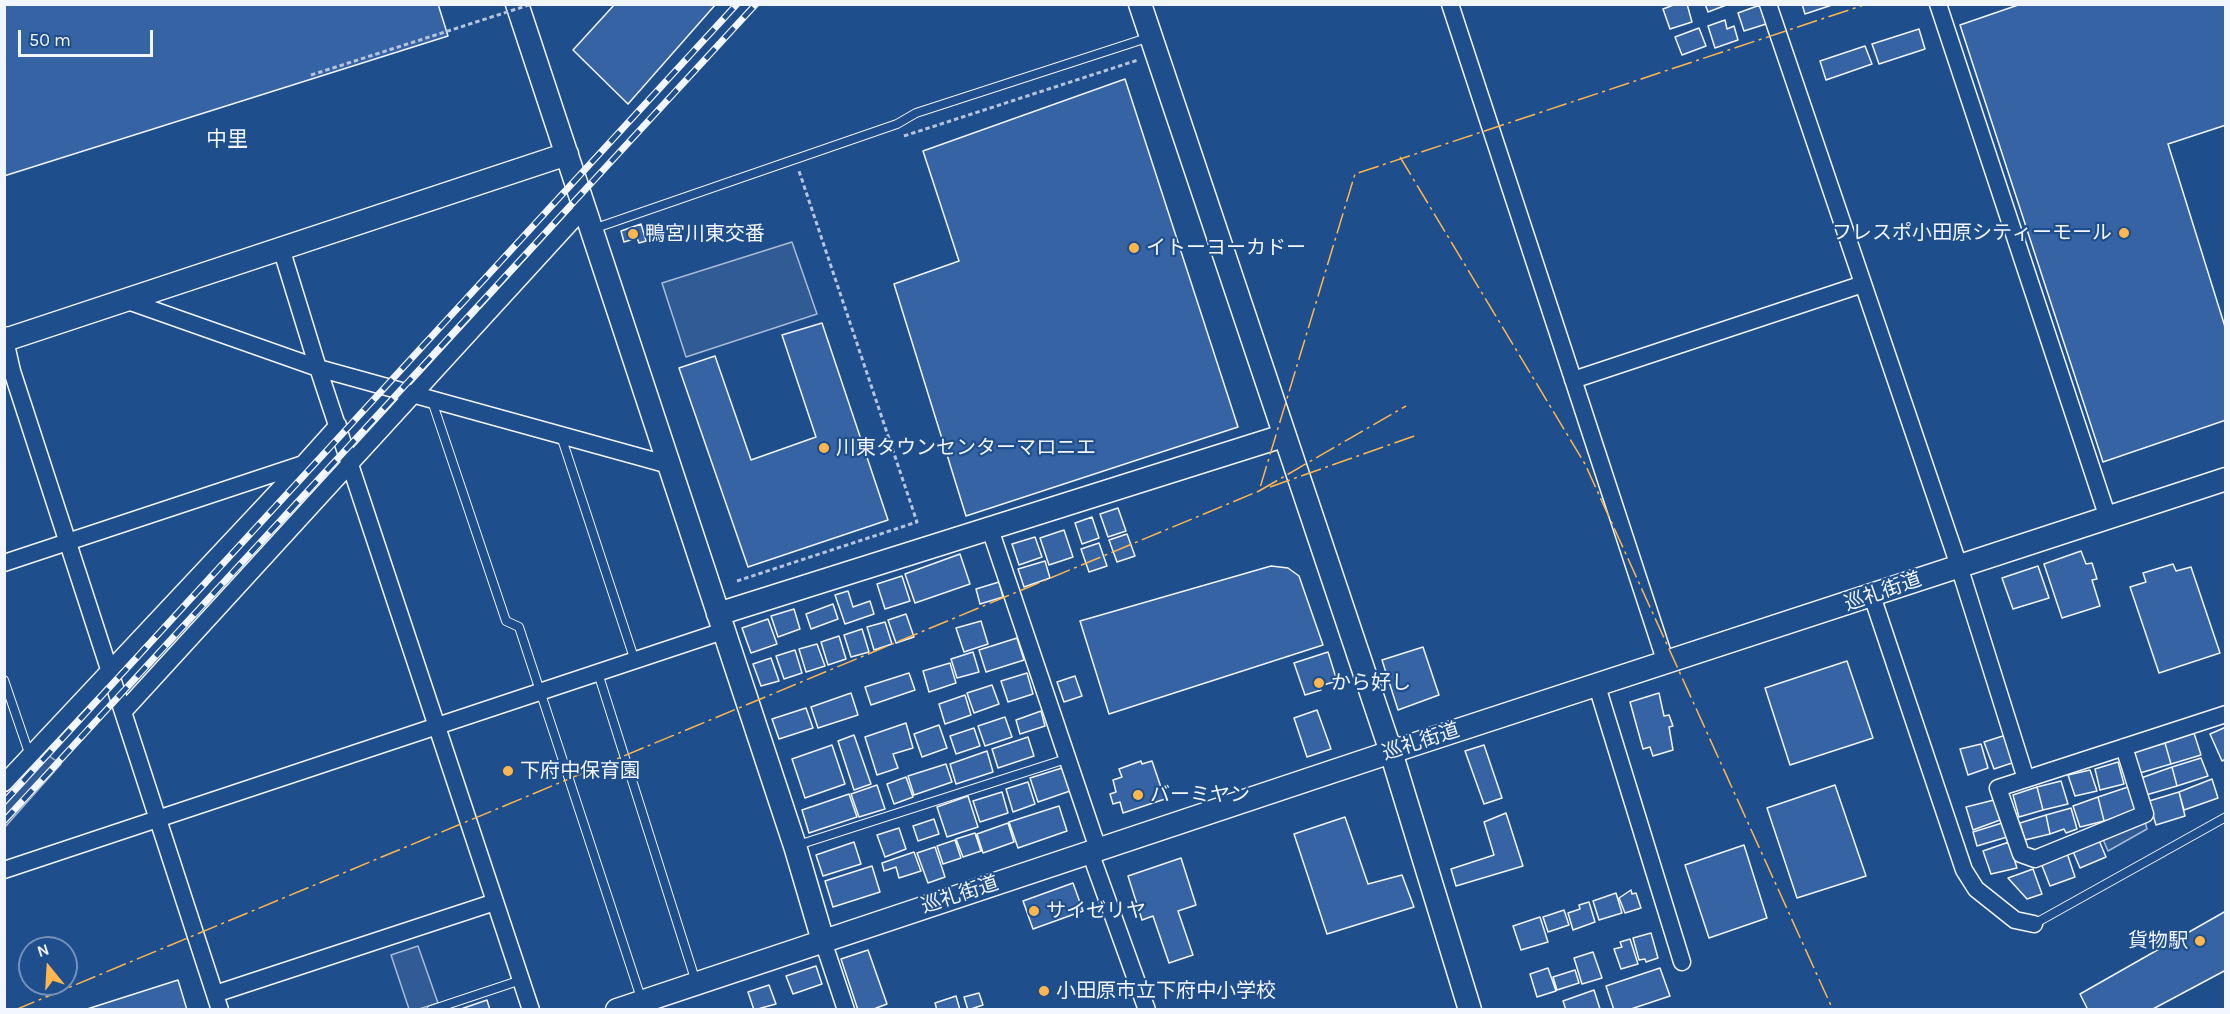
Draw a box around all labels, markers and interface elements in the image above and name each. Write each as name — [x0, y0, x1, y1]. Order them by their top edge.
scale bar — [21, 18, 156, 56]
text: 50 m — [29, 29, 71, 51]
district label: 中里 — [206, 127, 248, 153]
place label: フレスポ小田原シティーモール — [1832, 221, 2112, 245]
place label: 鴨宮川東交番 — [645, 222, 765, 246]
marker: フレスポ小田原シティーモール — [2117, 226, 2131, 240]
marker: 鴨宮川東交番 — [626, 227, 640, 241]
place label: イトーヨーカドー — [1146, 236, 1306, 260]
marker: イトーヨーカドー — [1127, 241, 1141, 255]
place label: 川東タウンセンターマロニエ — [836, 436, 1096, 460]
marker: 川東タウンセンターマロニエ — [817, 441, 831, 455]
street label: 巡礼街道 — [1841, 568, 1925, 616]
place label: から好し — [1331, 671, 1411, 695]
marker: から好し — [1312, 676, 1326, 690]
street label: 巡礼街道 — [1379, 718, 1463, 766]
place label: 下府中保育園 — [520, 759, 640, 783]
marker: 下府中保育園 — [501, 764, 515, 778]
place label: バーミヤン — [1150, 783, 1250, 807]
marker: バーミヤン — [1131, 788, 1145, 802]
street label: 巡礼街道 — [918, 871, 1002, 919]
place label: サイゼリヤ — [1046, 899, 1146, 923]
marker: サイゼリヤ — [1027, 904, 1041, 918]
place label: 貨物駅 — [2128, 929, 2188, 953]
marker: 貨物駅 — [2193, 934, 2207, 948]
north arrow — [18, 936, 78, 996]
text: N — [34, 940, 51, 961]
place label: 小田原市立下府中小学校 — [1056, 979, 1276, 1003]
marker: 小田原市立下府中小学校 — [1037, 984, 1051, 998]

